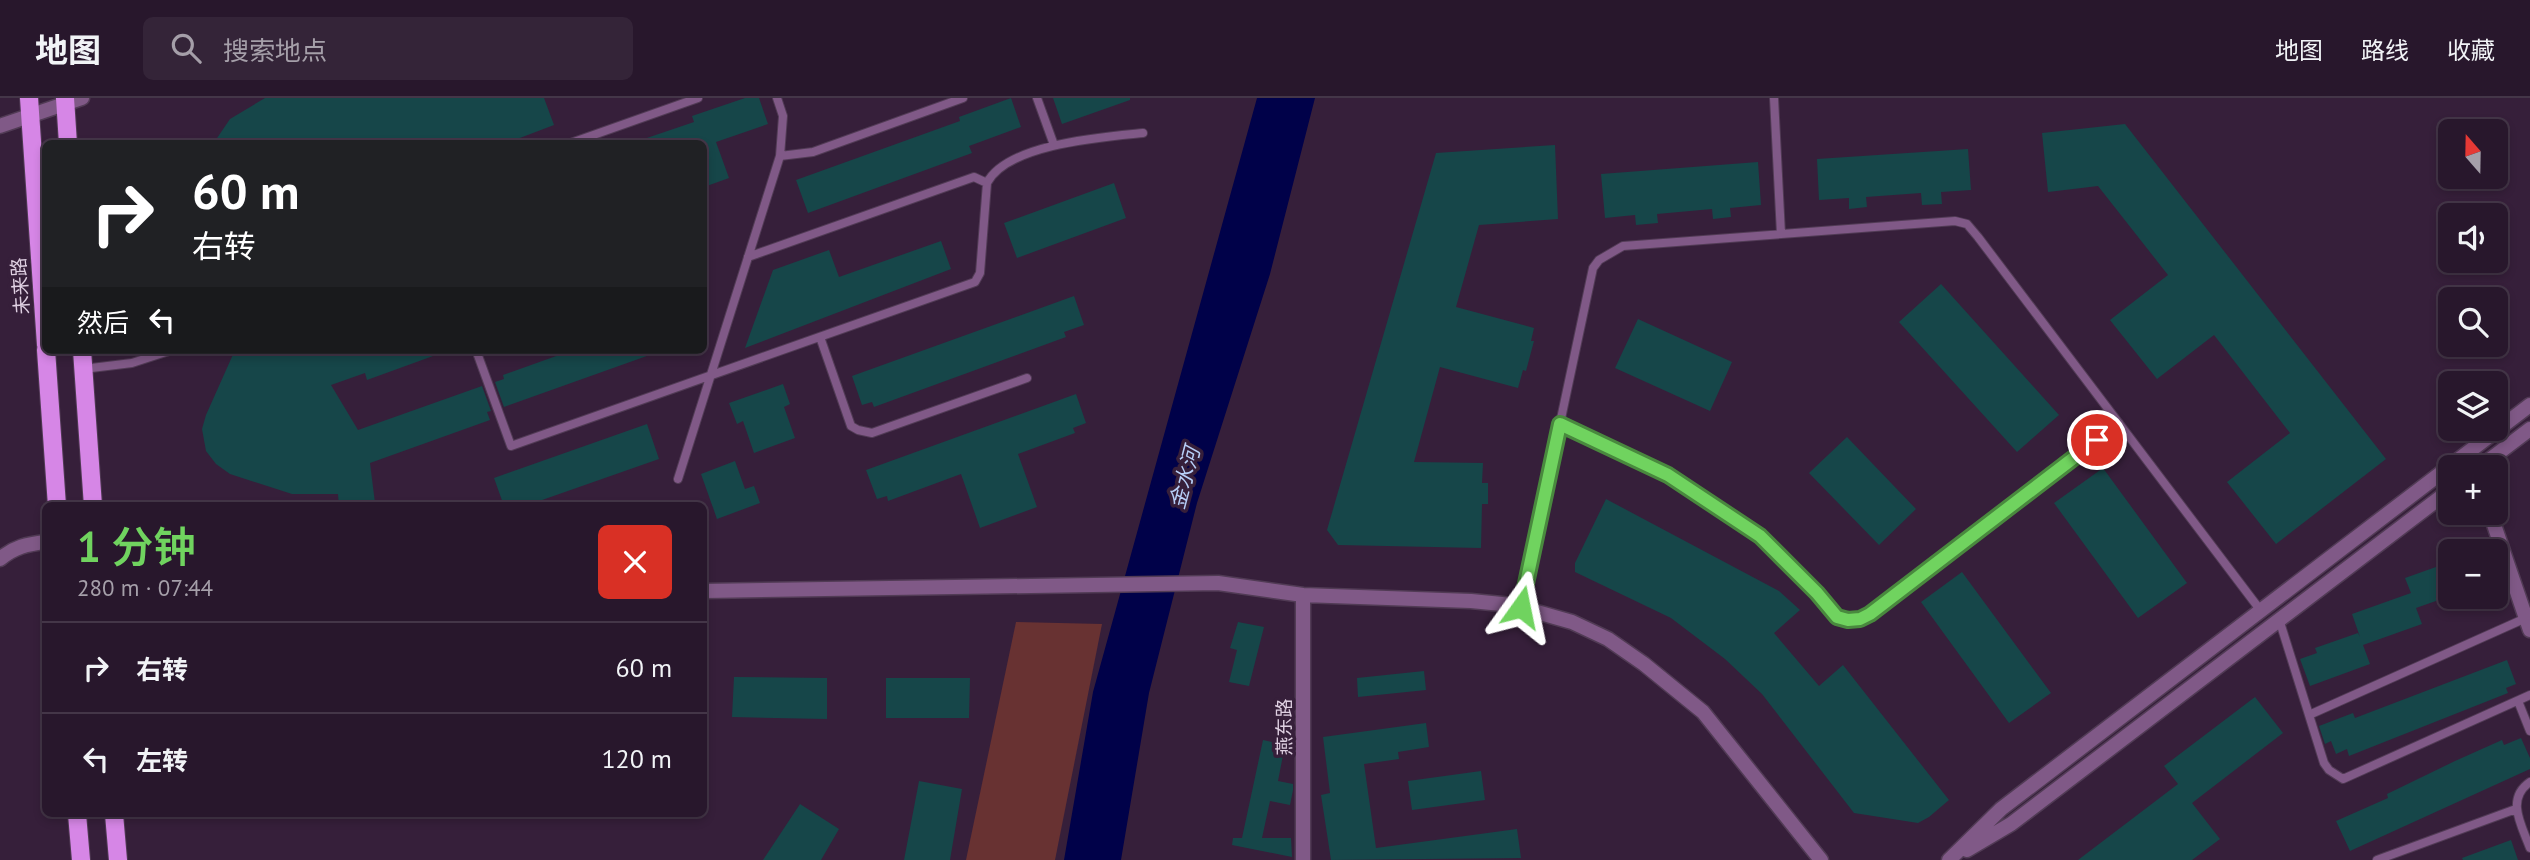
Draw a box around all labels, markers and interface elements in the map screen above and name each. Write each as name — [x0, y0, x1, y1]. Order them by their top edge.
search box — [143, 17, 633, 80]
text: 地图 — [35, 28, 101, 71]
icon: search — [167, 29, 205, 67]
text: 搜索地点 — [223, 34, 327, 67]
text: 地图 — [2275, 35, 2323, 66]
text: 路线 — [2361, 35, 2409, 66]
text: 收藏 — [2447, 35, 2495, 66]
north arrow — [2438, 119, 2508, 189]
map controls — [2438, 119, 2508, 609]
text: 60 m — [192, 159, 299, 223]
icon: right — [77, 168, 168, 259]
button: sound — [2438, 203, 2508, 273]
text: 右转 — [192, 225, 256, 267]
street label: 未来路 — [6, 257, 34, 315]
button: search — [2438, 287, 2508, 357]
icon: left — [143, 301, 181, 339]
text: 然后 — [77, 306, 129, 339]
button: layers — [2438, 371, 2508, 441]
pin — [2067, 410, 2127, 470]
icon: arrive — [2078, 421, 2116, 459]
water label: 金水河 — [1163, 440, 1207, 512]
button: + — [2438, 455, 2508, 525]
text: 1 分钟 — [77, 519, 195, 574]
button: close — [598, 525, 672, 599]
button: − — [2438, 539, 2508, 609]
position arrow — [1484, 570, 1558, 644]
text: 280 m · 07:44 — [77, 573, 213, 602]
icon: right — [77, 649, 115, 687]
text: 60 m — [616, 651, 672, 684]
text: 右转 — [136, 653, 188, 686]
street label: 燕东路 — [1272, 698, 1296, 756]
icon: left — [77, 740, 115, 778]
text: 120 m — [601, 742, 672, 775]
text: 左转 — [136, 744, 188, 777]

